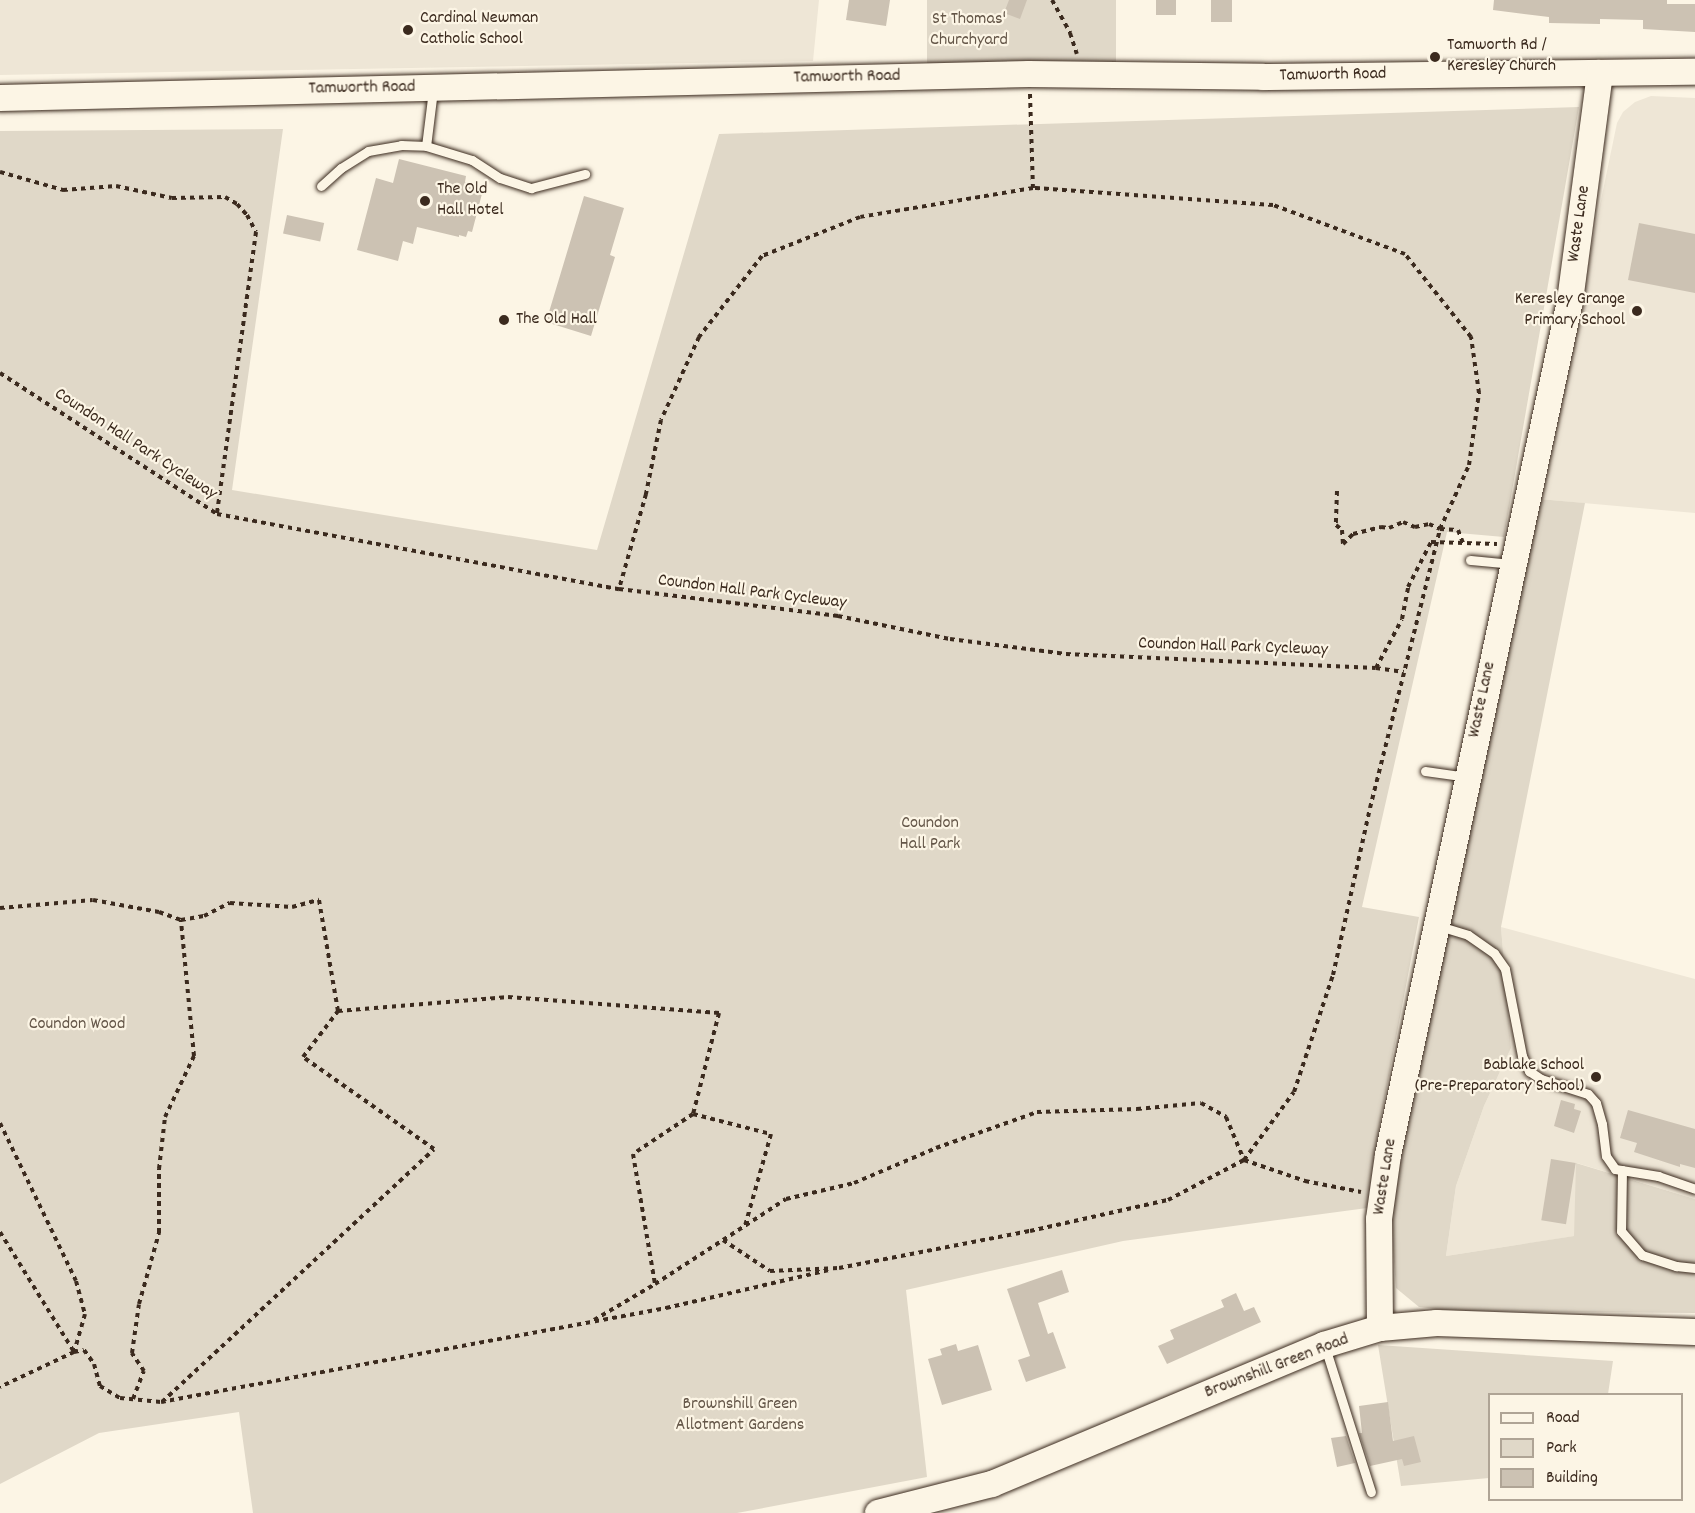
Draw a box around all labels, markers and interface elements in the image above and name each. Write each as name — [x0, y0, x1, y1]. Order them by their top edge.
place label: Cardinal Newman Catholic School — [420, 9, 538, 52]
park label: St Thomas' Churchyard — [930, 10, 1008, 52]
marker: Cardinal Newman Catholic School — [401, 23, 415, 37]
place label: Tamworth Rd / Keresley Church — [1447, 36, 1556, 78]
marker: Tamworth Rd / Keresley Church — [1428, 50, 1442, 64]
street label: Tamworth Road — [1279, 64, 1387, 88]
street label: Tamworth Road — [793, 66, 901, 90]
street label: Tamworth Road — [308, 77, 416, 101]
place label: The Old Hall Hotel — [437, 180, 503, 222]
street label: Waste Lane — [1564, 184, 1596, 264]
marker: The Old Hall Hotel — [418, 194, 432, 208]
place label: Keresley Grange Primary School — [1515, 290, 1625, 332]
marker: Keresley Grange Primary School — [1630, 304, 1644, 318]
place label: The Old Hall — [516, 309, 597, 331]
marker: The Old Hall — [497, 313, 511, 327]
street label: Coundon Hall Park Cycleway — [49, 384, 221, 506]
street label: Coundon Hall Park Cycleway — [656, 571, 848, 615]
street label: Coundon Hall Park Cycleway — [1138, 634, 1328, 662]
street label: Waste Lane — [1464, 660, 1502, 740]
park label: Coundon Hall Park — [899, 814, 961, 856]
park label: Coundon Wood — [29, 1014, 125, 1036]
place label: Bablake School (Pre-Preparatory School) — [1415, 1056, 1584, 1098]
marker: Bablake School (Pre-Preparatory School) — [1589, 1070, 1603, 1084]
street label: Waste Lane — [1369, 1137, 1403, 1217]
street label: Brownshill Green Road — [1202, 1330, 1352, 1404]
legend — [1488, 1393, 1683, 1501]
park label: Brownshill Green Allotment Gardens — [676, 1395, 804, 1438]
text: Road — [1546, 1406, 1580, 1431]
text: Park — [1546, 1436, 1577, 1461]
text: Building — [1546, 1466, 1598, 1491]

